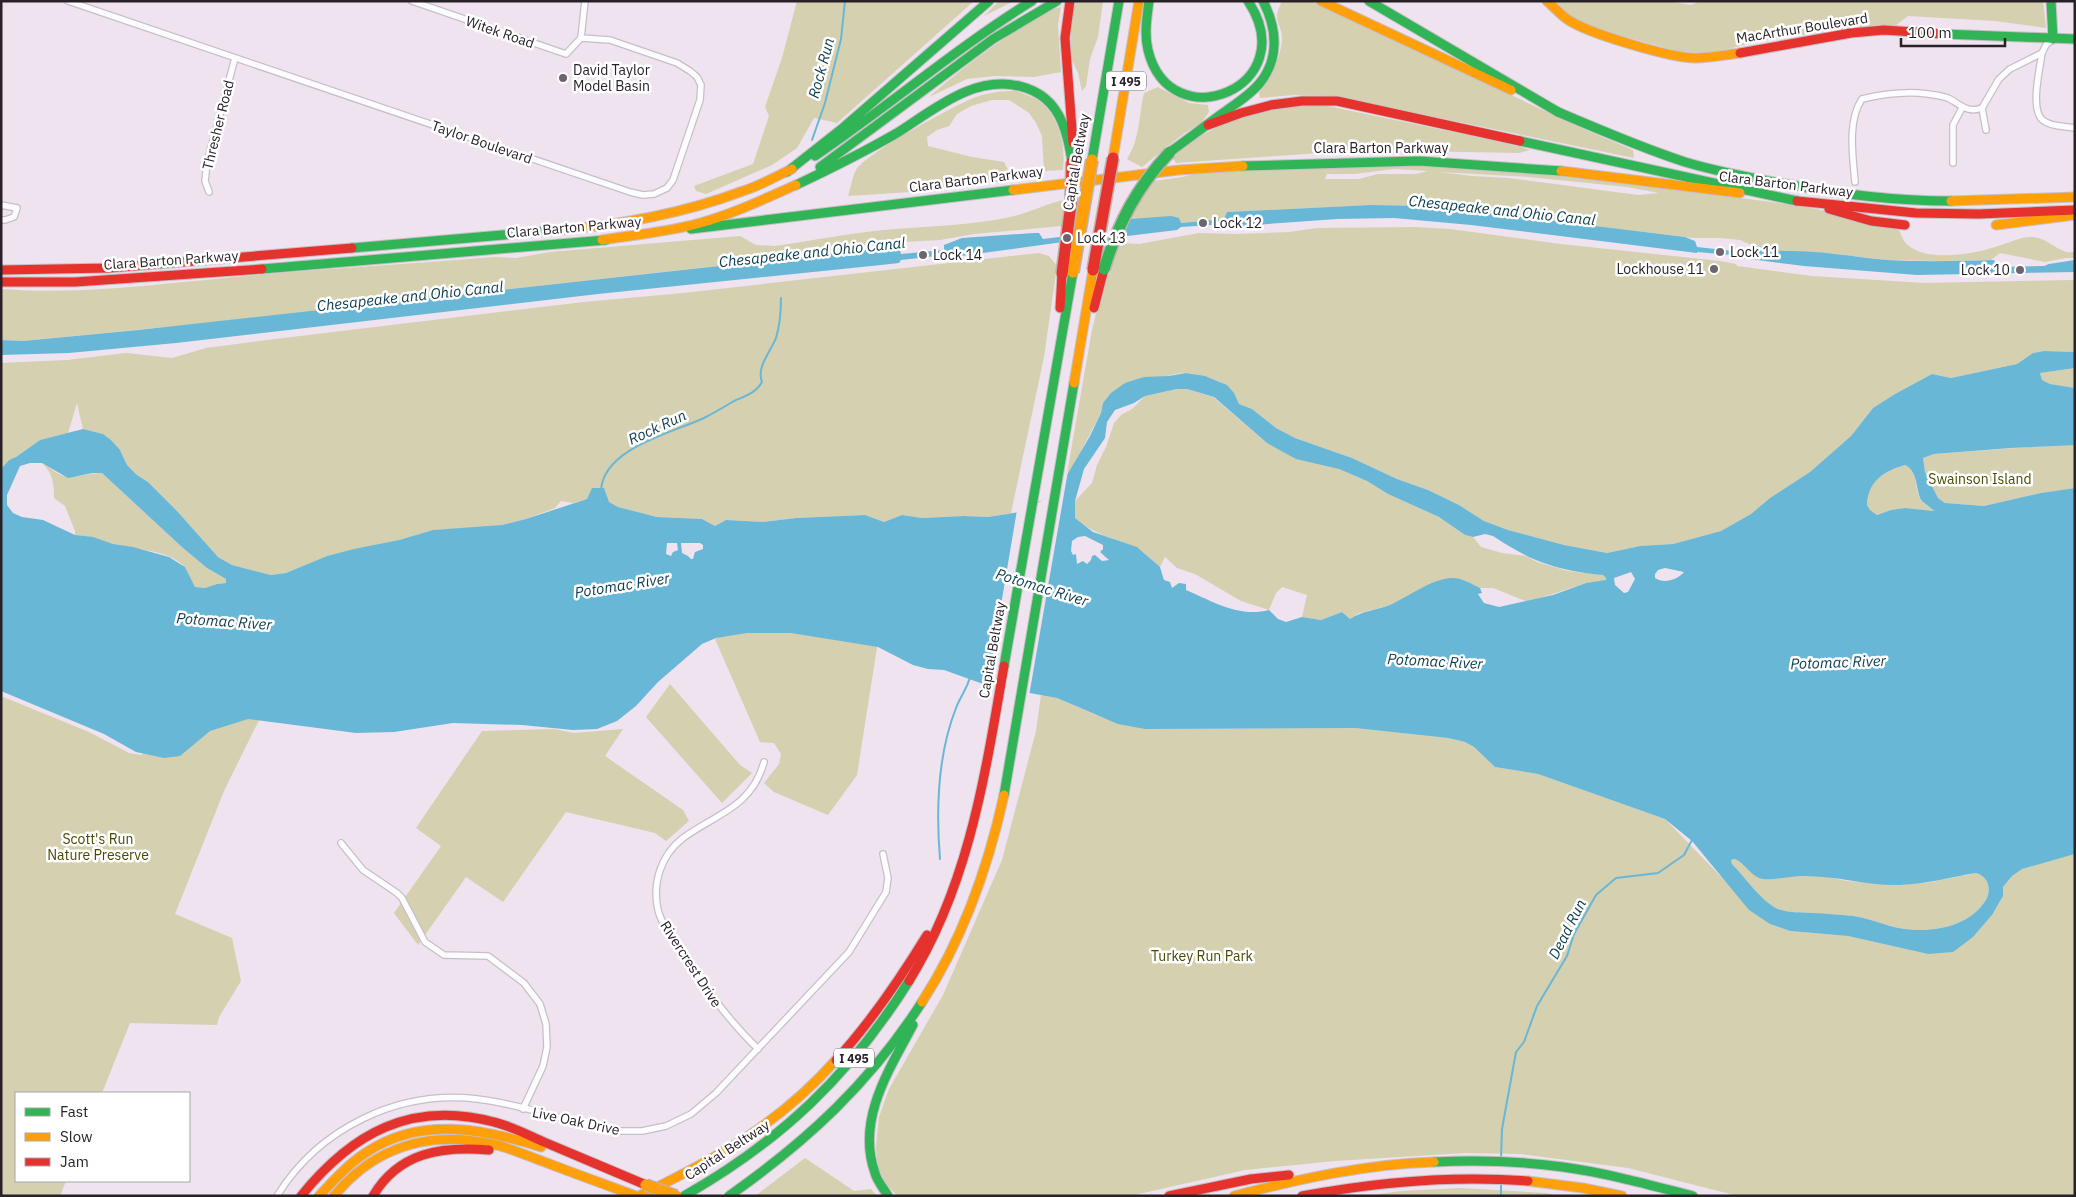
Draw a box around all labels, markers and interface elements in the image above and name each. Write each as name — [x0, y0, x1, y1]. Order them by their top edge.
street label: MacArthur Boulevard — [1735, 9, 1869, 47]
street label: Witek Road — [463, 12, 537, 52]
scale bar — [1901, 15, 2005, 47]
text: 100 m — [1908, 23, 1952, 42]
water label: Rock Run — [804, 36, 838, 100]
place label: David Taylor Model Basin — [573, 61, 650, 95]
marker: David Taylor Model Basin — [557, 72, 569, 84]
road number: I 495 — [1106, 72, 1146, 90]
street label: Thresher Road — [198, 78, 238, 172]
street label: Capital Beltway — [1059, 112, 1093, 212]
street label: Taylor Boulevard — [429, 116, 535, 168]
street label: Clara Barton Parkway — [1314, 139, 1448, 157]
street label: Clara Barton Parkway — [908, 162, 1044, 196]
street label: Clara Barton Parkway — [1718, 167, 1854, 201]
water label: Chesapeake and Ohio Canal — [1408, 191, 1596, 229]
street label: Clara Barton Parkway — [506, 212, 642, 242]
place label: Lock 12 — [1213, 214, 1262, 232]
marker: Lock 12 — [1197, 217, 1209, 229]
place label: Lock 13 — [1077, 229, 1126, 247]
marker: Lock 13 — [1061, 232, 1073, 244]
water label: Chesapeake and Ohio Canal — [718, 233, 906, 271]
place label: Lock 11 — [1730, 243, 1779, 261]
street label: Clara Barton Parkway — [103, 246, 239, 274]
place label: Lock 14 — [933, 246, 982, 264]
marker: Lock 11 — [1714, 246, 1726, 258]
marker: Lock 14 — [917, 249, 929, 261]
place label: Lockhouse 11 — [1617, 260, 1704, 278]
place label: Lock 10 — [1961, 261, 2010, 279]
marker: Lockhouse 11 — [1708, 263, 1720, 275]
marker: Lock 10 — [2014, 264, 2026, 276]
water label: Chesapeake and Ohio Canal — [316, 277, 504, 315]
water label: Rock Run — [625, 405, 689, 449]
park label: Swainson Island — [1928, 470, 2032, 488]
water label: Potomac River — [993, 564, 1091, 610]
water label: Potomac River — [573, 568, 671, 602]
street label: Capital Beltway — [975, 600, 1009, 700]
water label: Potomac River — [176, 608, 273, 634]
water label: Potomac River — [1387, 649, 1484, 673]
water label: Potomac River — [1790, 651, 1887, 673]
park label: Scott's Run Nature Preserve — [47, 830, 149, 864]
water label: Dead Run — [1544, 896, 1590, 962]
street label: Rivercrest Drive — [656, 917, 726, 1011]
park label: Turkey Run Park — [1151, 947, 1254, 965]
road number: I 495 — [834, 1048, 874, 1068]
legend — [15, 1092, 190, 1182]
text: Fast — [60, 1102, 88, 1121]
street label: Live Oak Drive — [531, 1103, 622, 1139]
street label: Capital Beltway — [681, 1116, 773, 1184]
text: Slow — [60, 1127, 93, 1146]
text: Jam — [60, 1152, 89, 1171]

